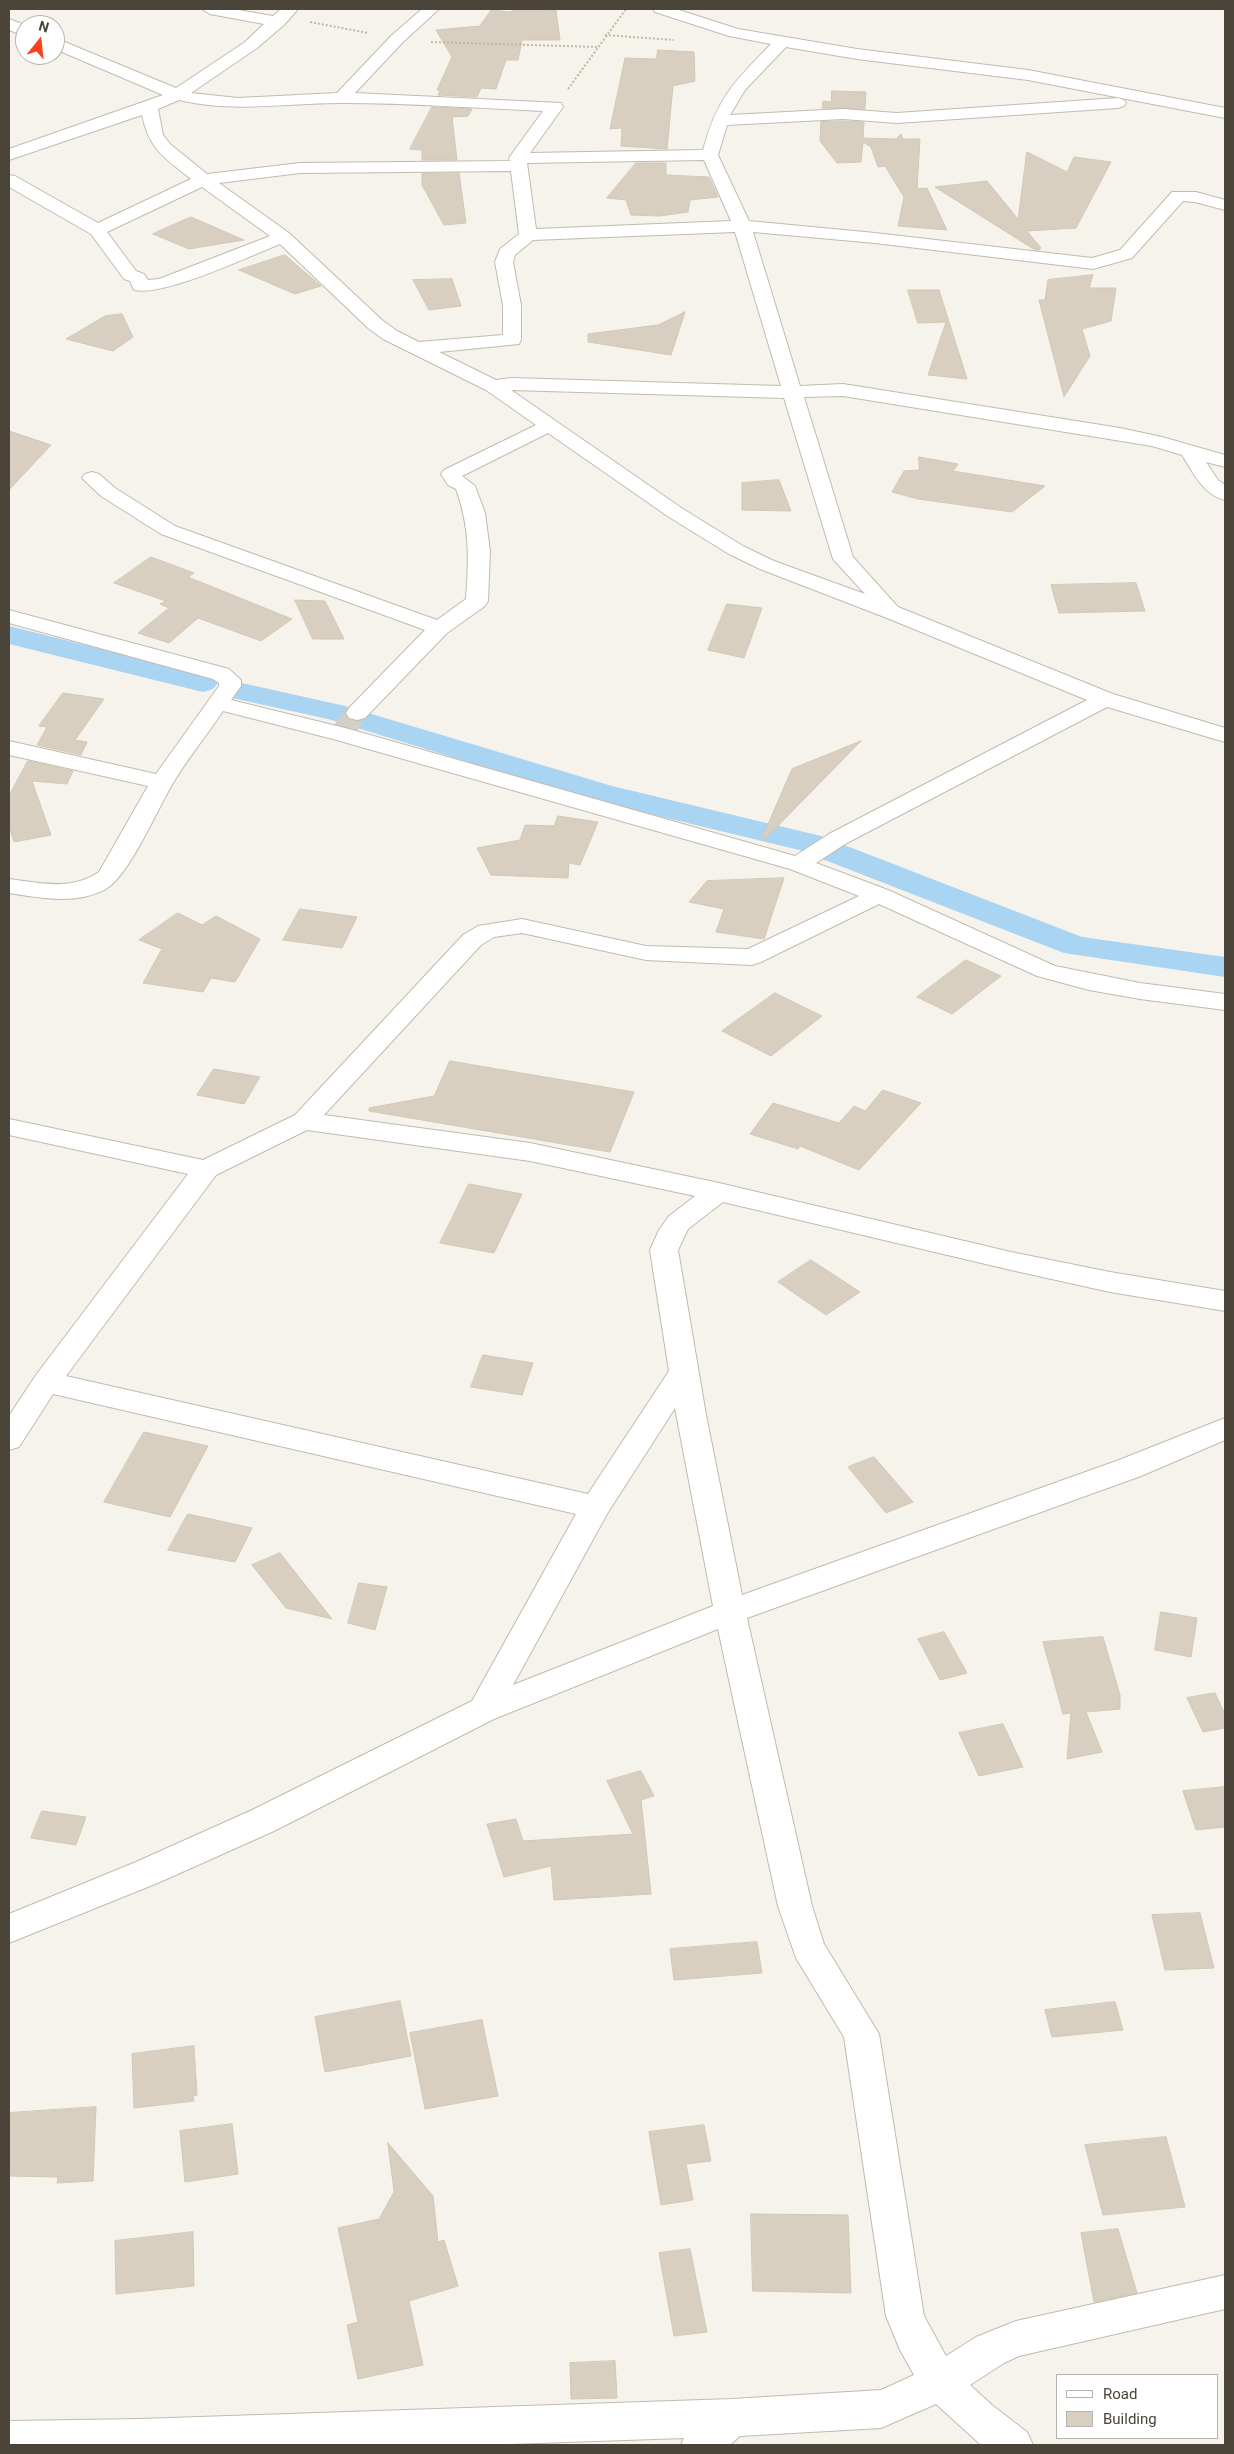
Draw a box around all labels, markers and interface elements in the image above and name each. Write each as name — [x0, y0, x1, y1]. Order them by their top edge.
north arrow — [15, 15, 65, 65]
text: N — [37, 17, 51, 36]
legend — [1056, 2374, 1219, 2439]
text: Road — [1103, 2385, 1137, 2403]
text: Building — [1103, 2410, 1157, 2428]

